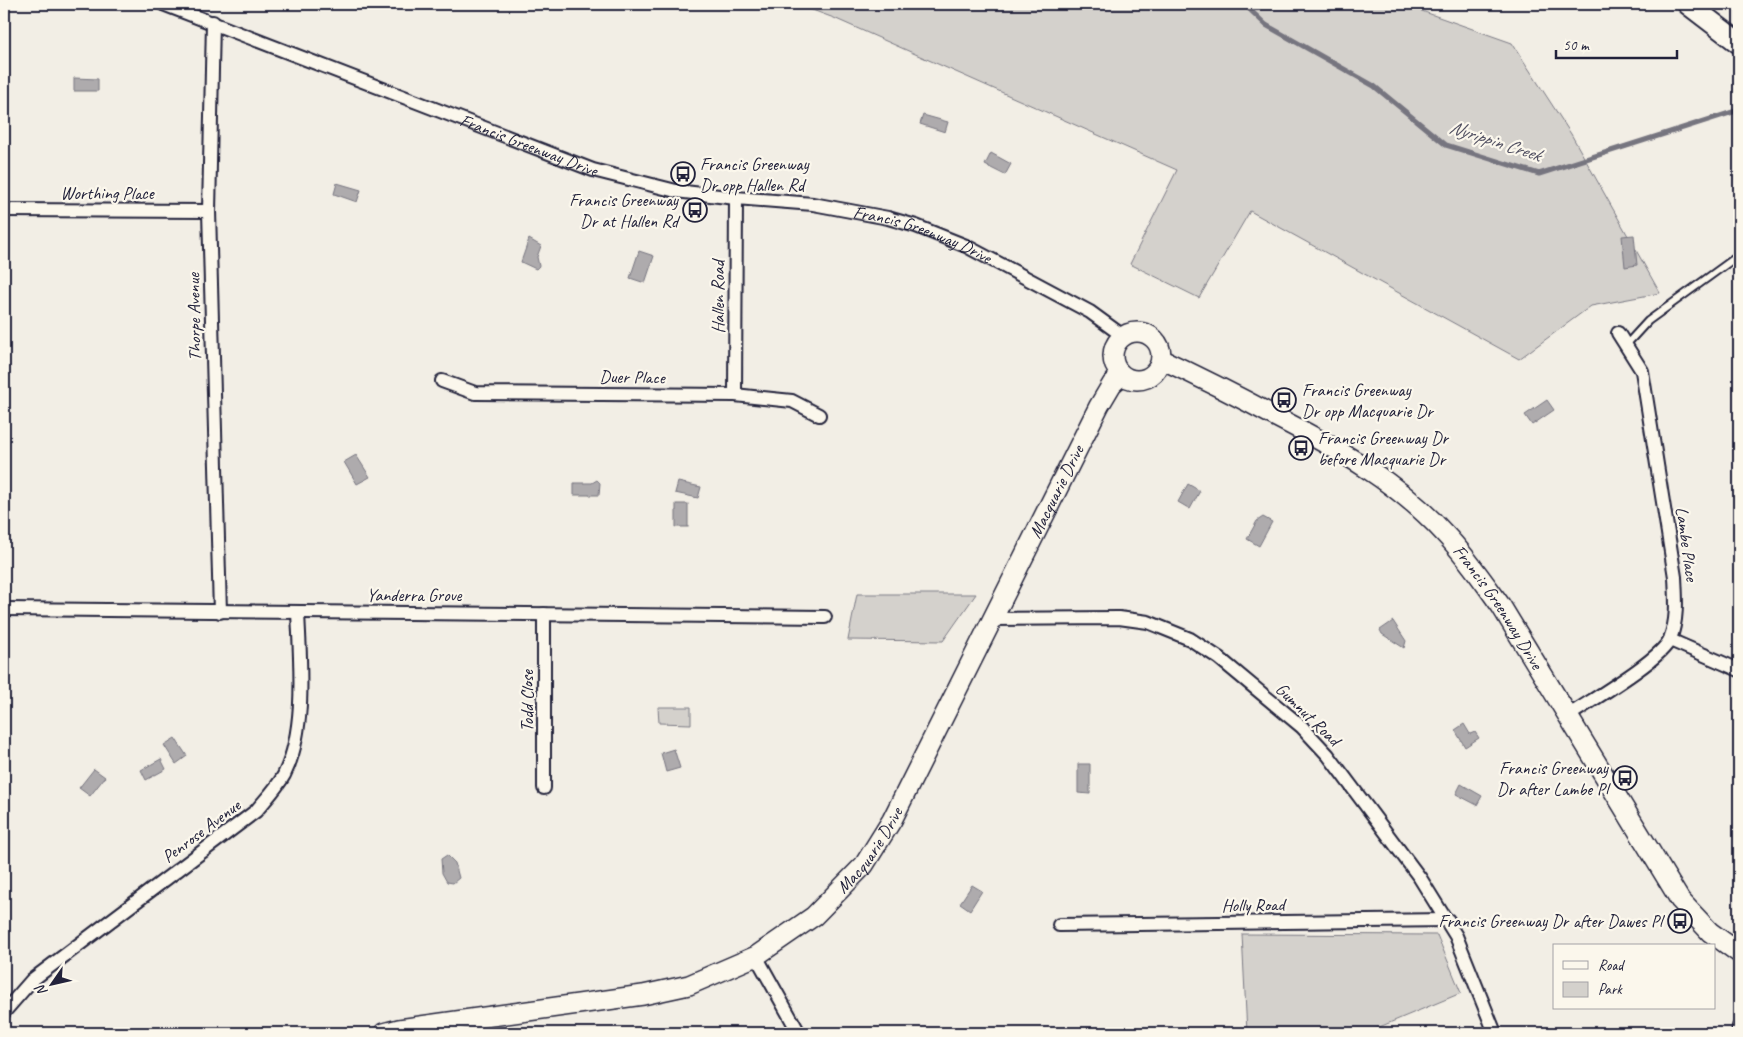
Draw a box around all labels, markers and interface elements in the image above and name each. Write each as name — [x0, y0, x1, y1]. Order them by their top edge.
scale bar — [1556, 28, 1677, 60]
text: 50 m — [1563, 36, 1590, 55]
street label: Francis Greenway Drive — [457, 109, 600, 182]
water label: Nyrippin Creek — [1446, 115, 1547, 168]
place label: Francis Greenway Dr opp Hallen Rd — [700, 153, 810, 196]
bus stop icon: Francis Greenway Dr opp Hallen Rd — [670, 161, 696, 187]
street label: Worthing Place — [60, 182, 155, 204]
place label: Francis Greenway Dr at Hallen Rd — [569, 189, 681, 232]
bus stop icon: Francis Greenway Dr at Hallen Rd — [682, 197, 708, 223]
street label: Francis Greenway Drive — [852, 201, 996, 269]
street label: Hallen Road — [707, 257, 729, 334]
street label: Thorpe Avenue — [182, 272, 206, 361]
street label: Duer Place — [599, 365, 666, 389]
place label: Francis Greenway Dr opp Macquarie Dr — [1302, 379, 1435, 422]
bus stop icon: Francis Greenway Dr opp Macquarie Dr — [1271, 387, 1297, 413]
place label: Francis Greenway Dr before Macquarie Dr — [1318, 427, 1449, 470]
bus stop icon: Francis Greenway Dr before Macquarie Dr — [1288, 435, 1314, 461]
street label: Macquarie Drive — [1024, 441, 1089, 541]
street label: Lambe Place — [1671, 505, 1703, 584]
street label: Francis Greenway Drive — [1449, 540, 1548, 674]
street label: Yanderra Grove — [367, 584, 463, 606]
street label: Todd Close — [516, 669, 538, 732]
street label: Gumnut Road — [1271, 678, 1347, 752]
place label: Francis Greenway Dr after Lambe Pl — [1497, 757, 1611, 800]
bus stop icon: Francis Greenway Dr after Lambe Pl — [1612, 765, 1638, 791]
street label: Penrose Avenue — [157, 794, 245, 868]
street label: Macquarie Drive — [832, 803, 908, 898]
street label: Holly Road — [1221, 893, 1288, 917]
bus stop icon: Francis Greenway Dr after Dawes Pl — [1667, 908, 1693, 934]
place label: Francis Greenway Dr after Dawes Pl — [1438, 910, 1665, 932]
legend — [1553, 944, 1716, 1010]
text: Road — [1598, 956, 1625, 975]
north arrow — [28, 960, 78, 1010]
text: Park — [1598, 980, 1623, 999]
text: N — [31, 981, 51, 999]

